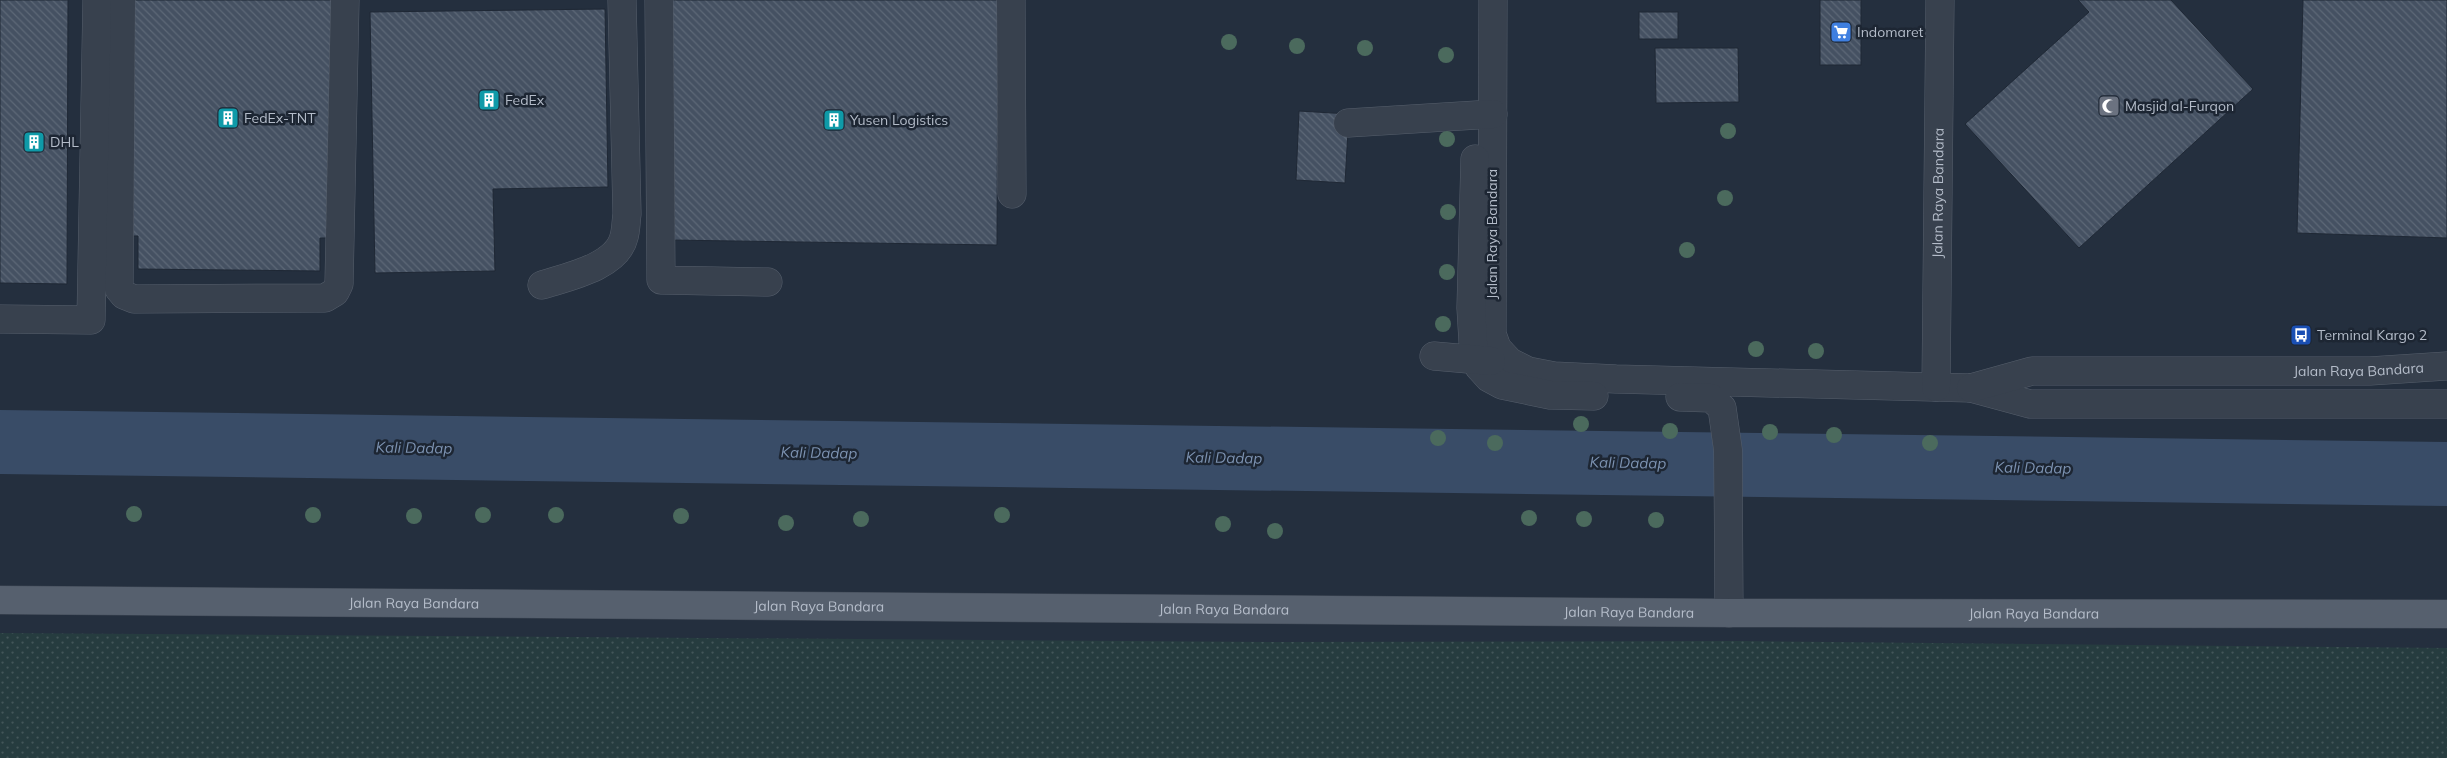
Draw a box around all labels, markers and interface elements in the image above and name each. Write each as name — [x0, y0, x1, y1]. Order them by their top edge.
supermarket icon: Indomaret — [1829, 20, 1853, 44]
place label: Indomaret — [1857, 23, 1924, 41]
building icon: FedEx — [477, 88, 501, 112]
place label: FedEx — [505, 91, 545, 109]
mosque icon: Masjid al-Furqon — [2097, 94, 2121, 118]
place label: Masjid al-Furqon — [2125, 97, 2234, 115]
building icon: FedEx-TNT — [216, 106, 240, 130]
building icon: Yusen Logistics — [822, 108, 846, 132]
place label: FedEx-TNT — [244, 109, 316, 127]
place label: Yusen Logistics — [849, 111, 948, 129]
street label: Jalan Raya Bandara — [1928, 128, 1948, 258]
building icon: DHL — [22, 130, 46, 154]
place label: DHL — [50, 133, 79, 151]
street label: Jalan Raya Bandara — [1483, 169, 1501, 299]
bus stop icon: Terminal Kargo 2 — [2289, 323, 2313, 347]
place label: Terminal Kargo 2 — [2317, 326, 2427, 344]
street label: Jalan Raya Bandara — [2293, 359, 2424, 380]
water label: Kali Dadap — [375, 437, 453, 458]
water label: Kali Dadap — [780, 442, 858, 463]
water label: Kali Dadap — [1185, 447, 1263, 468]
water label: Kali Dadap — [1589, 452, 1667, 473]
water label: Kali Dadap — [1994, 457, 2072, 478]
street label: Jalan Raya Bandara — [349, 594, 479, 613]
street label: Jalan Raya Bandara — [754, 597, 884, 616]
street label: Jalan Raya Bandara — [1159, 600, 1289, 619]
street label: Jalan Raya Bandara — [1564, 603, 1694, 622]
street label: Jalan Raya Bandara — [1969, 604, 2099, 623]

